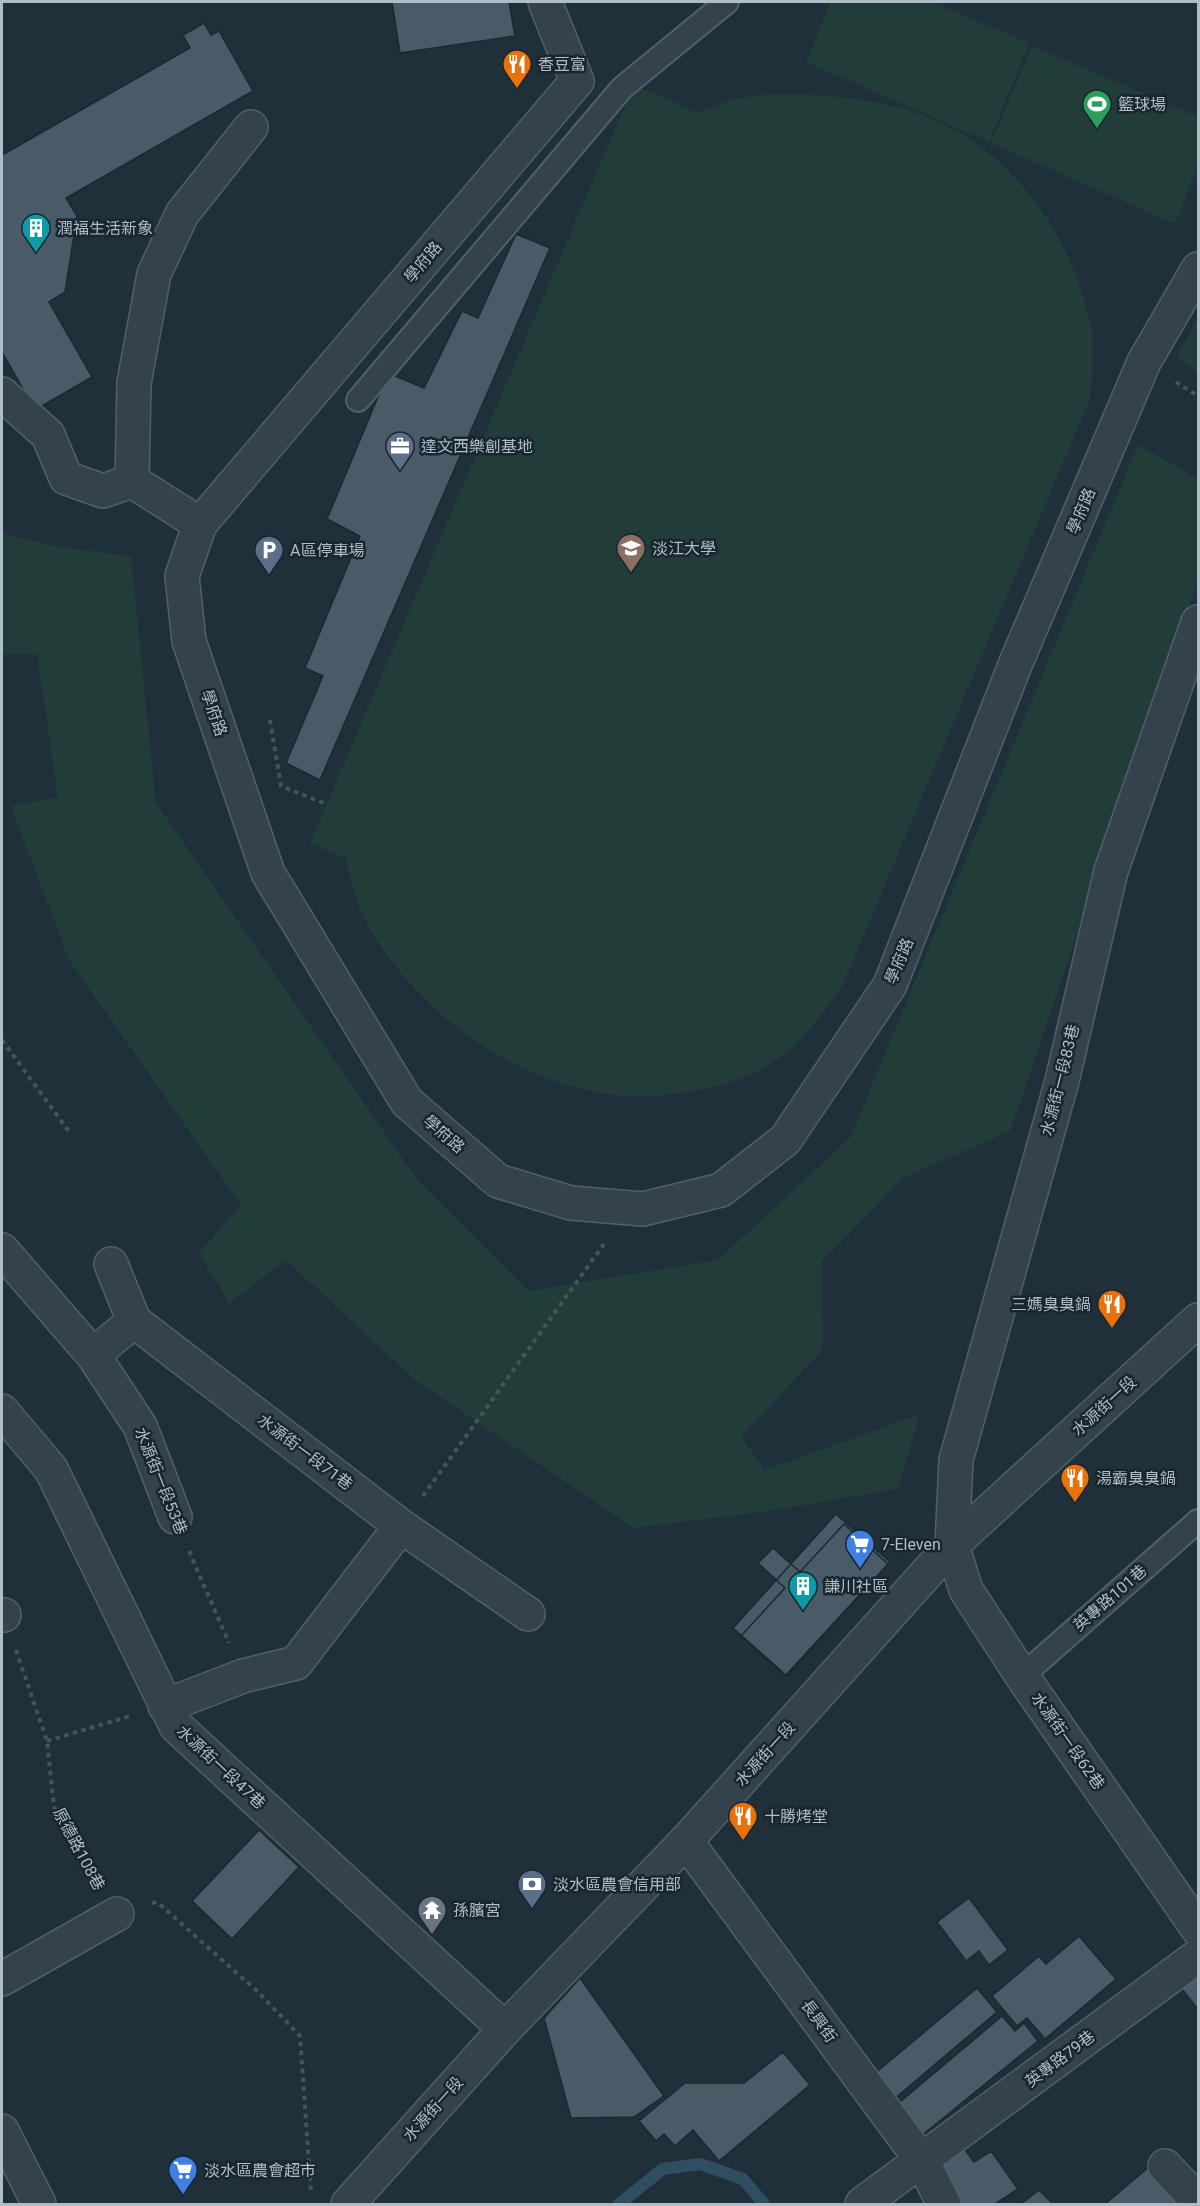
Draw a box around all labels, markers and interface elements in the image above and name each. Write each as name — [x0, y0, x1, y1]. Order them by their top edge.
restaurant icon: 香豆富 — [501, 48, 533, 90]
place label: 香豆富 — [538, 55, 586, 74]
sports icon: 籃球場 — [1081, 88, 1113, 130]
place label: 籃球場 — [1118, 95, 1166, 114]
building icon: 潤福生活新象 — [20, 212, 52, 254]
place label: 潤福生活新象 — [57, 219, 153, 238]
street label: 學府路 — [400, 238, 446, 286]
office icon: 達文西樂創基地 — [384, 430, 416, 472]
place label: 達文西樂創基地 — [421, 437, 533, 456]
street label: 學府路 — [1063, 485, 1099, 537]
school or university icon: 淡江大學 — [615, 532, 647, 574]
parking icon: A區停車場 — [253, 534, 285, 576]
place label: 淡江大學 — [652, 539, 716, 558]
place label: A區停車場 — [290, 541, 364, 560]
street label: 學府路 — [197, 687, 231, 739]
street label: 學府路 — [881, 935, 917, 987]
street label: 水源街一段83巷 — [1037, 1022, 1083, 1138]
street label: 學府路 — [420, 1111, 468, 1157]
restaurant icon: 三媽臭臭鍋 — [1096, 1288, 1128, 1330]
place label: 三媽臭臭鍋 — [1011, 1295, 1091, 1314]
street label: 水源街一段 — [1068, 1372, 1140, 1440]
street label: 水源街一段71巷 — [254, 1410, 356, 1494]
street label: 水源街一段53巷 — [131, 1425, 191, 1537]
restaurant icon: 湯霸臭臭鍋 — [1059, 1462, 1091, 1504]
place label: 湯霸臭臭鍋 — [1096, 1469, 1176, 1488]
supermarket icon: 7-Eleven — [844, 1528, 876, 1570]
place label: 7-Eleven — [881, 1535, 941, 1554]
street label: 英專路101巷 — [1069, 1561, 1151, 1635]
building icon: 謙川社區 — [787, 1570, 819, 1612]
place label: 謙川社區 — [824, 1577, 888, 1596]
street label: 水源街一段62巷 — [1028, 1689, 1108, 1793]
street label: 水源街一段 — [731, 1718, 799, 1790]
street label: 水源街一段47巷 — [173, 1721, 269, 1813]
restaurant icon: 十勝烤堂 — [727, 1800, 759, 1842]
street label: 原德路108巷 — [49, 1804, 109, 1894]
place label: 十勝烤堂 — [764, 1807, 828, 1826]
bank icon: 淡水區農會信用部 — [516, 1868, 548, 1910]
place label: 淡水區農會信用部 — [553, 1875, 681, 1894]
temple icon: 孫臏宮 — [416, 1894, 448, 1936]
place label: 孫臏宮 — [453, 1901, 501, 1920]
street label: 長興街 — [797, 1996, 841, 2046]
street label: 英專路79巷 — [1022, 2027, 1098, 2091]
street label: 水源街一段 — [399, 2073, 467, 2145]
supermarket icon: 淡水區農會超市 — [167, 2154, 199, 2196]
place label: 淡水區農會超市 — [204, 2161, 316, 2180]

